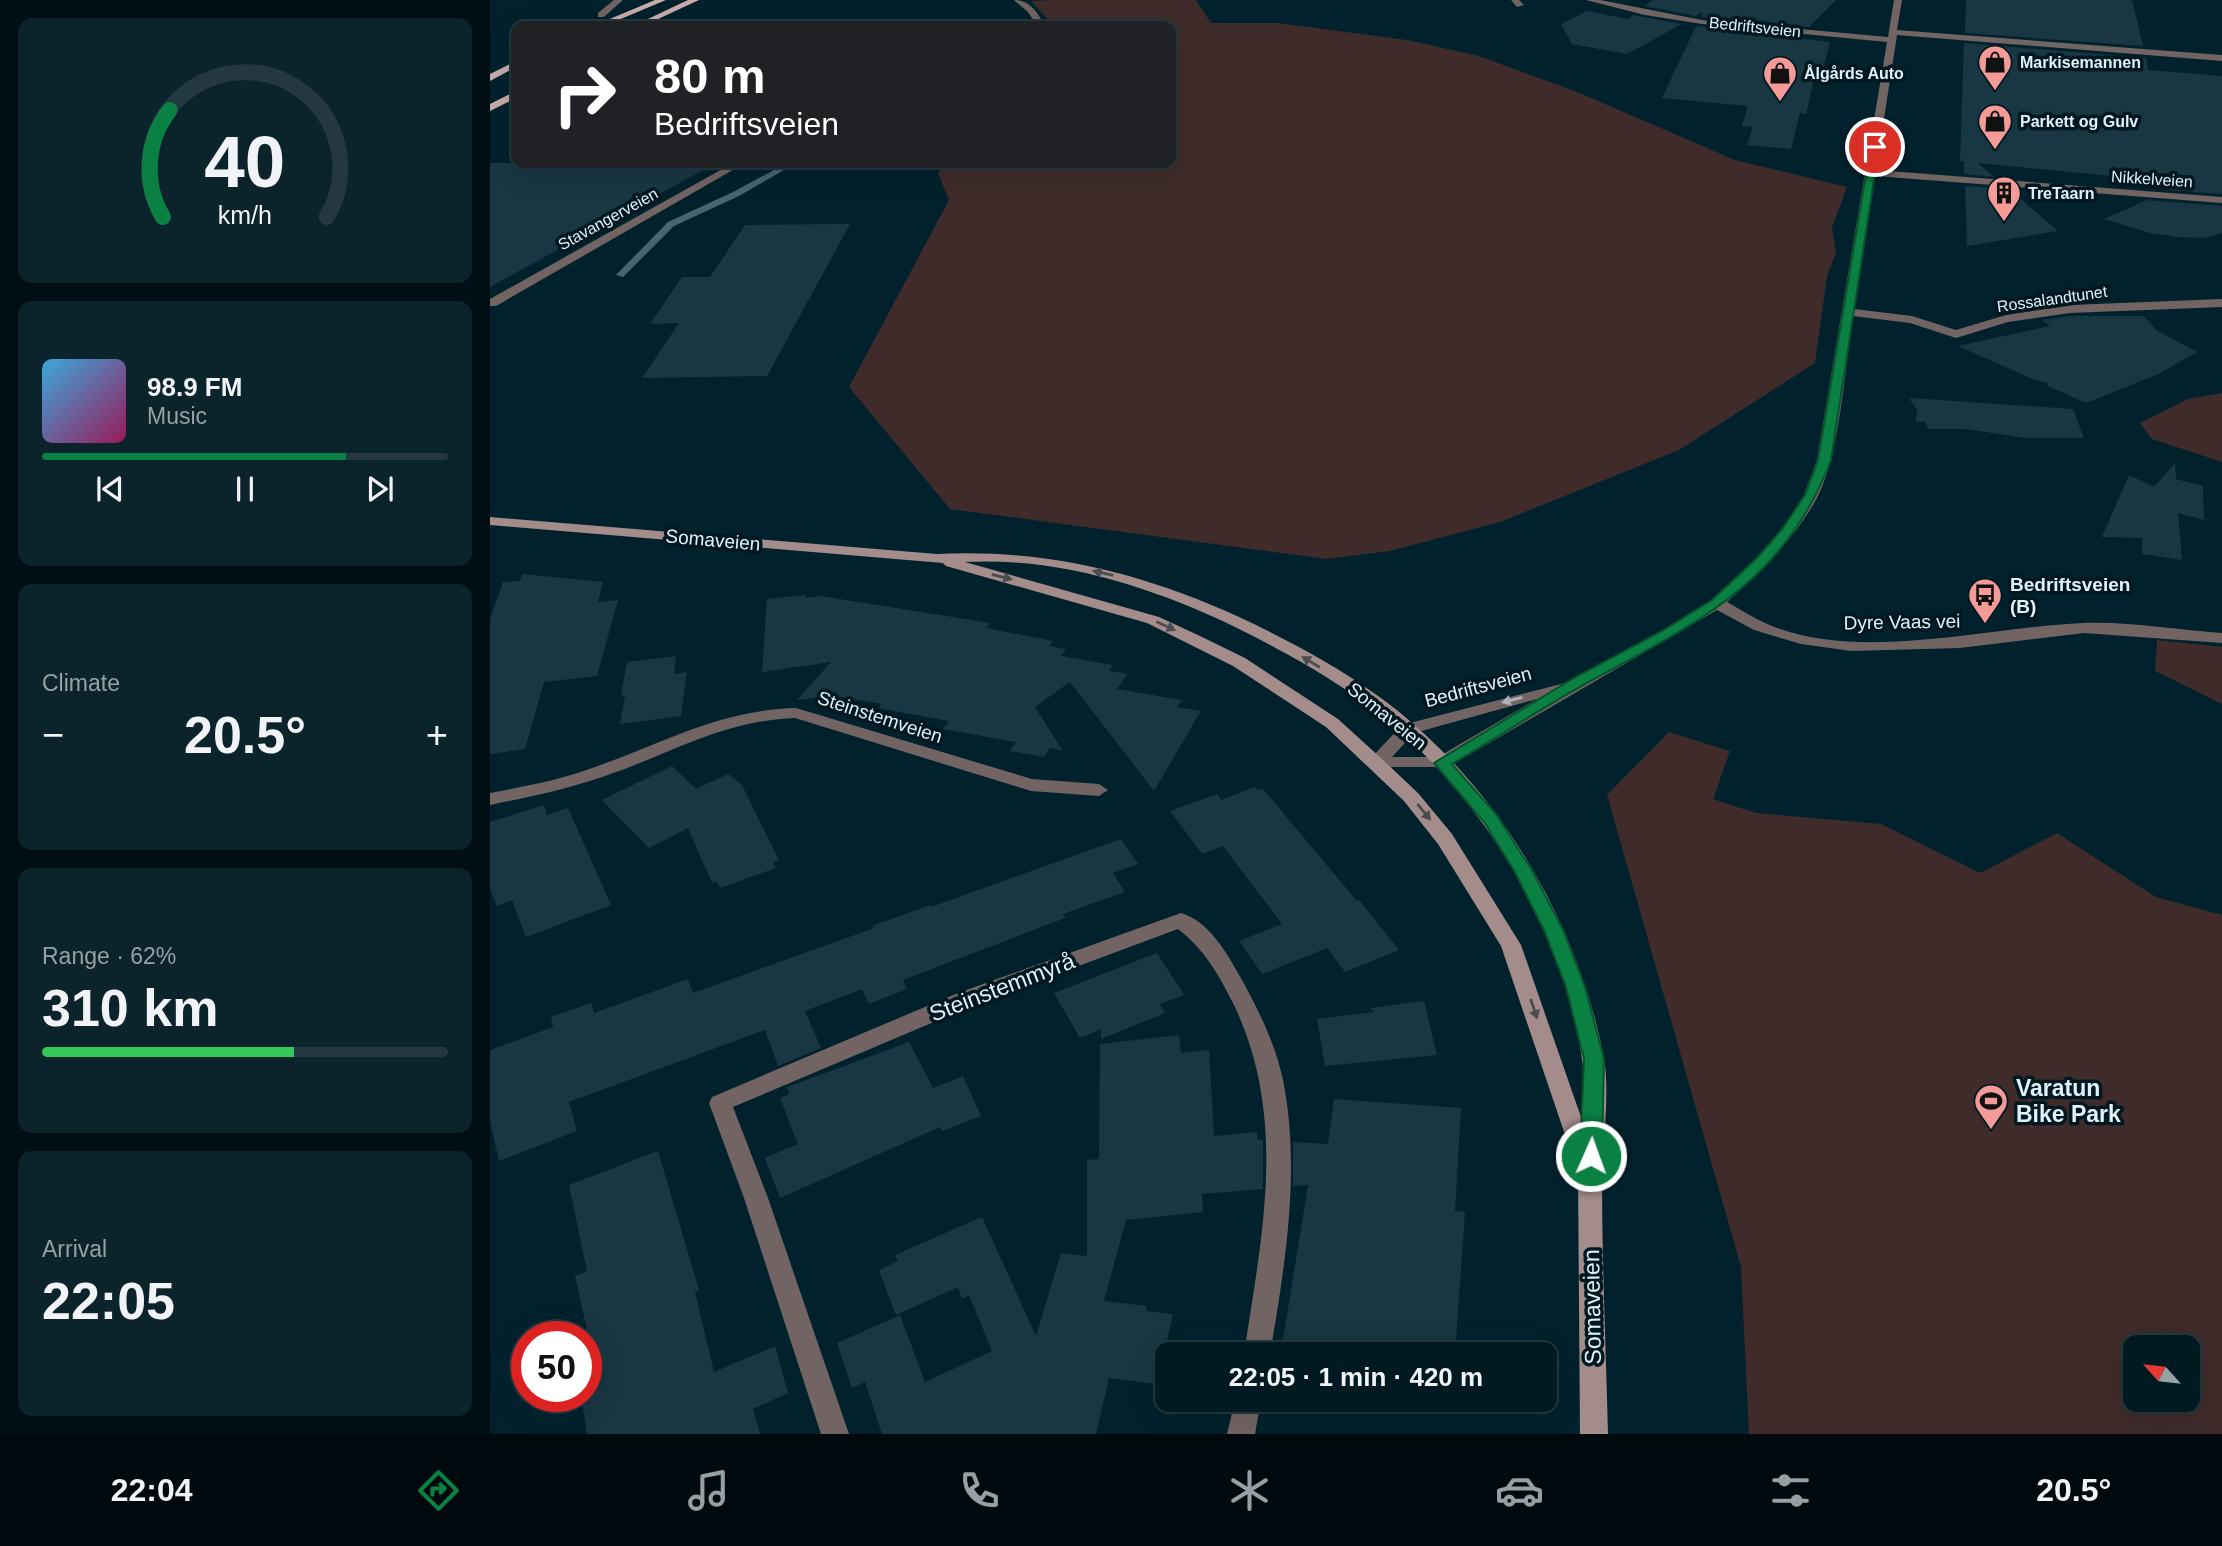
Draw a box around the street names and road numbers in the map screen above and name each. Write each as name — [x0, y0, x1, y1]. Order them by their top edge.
street label: Bedriftsveien — [1708, 14, 1802, 40]
street label: Nikkelveien — [2111, 168, 2193, 190]
street label: Stavangerveien — [555, 185, 661, 253]
street label: Rossalandtunet — [1996, 283, 2109, 315]
street label: Somaveien — [665, 525, 761, 555]
street label: Dyre Vaas vei — [1843, 610, 1961, 634]
street label: Bedriftsveien — [1422, 663, 1534, 711]
street label: Somaveien — [1343, 678, 1431, 754]
street label: Steinstemveien — [815, 687, 945, 747]
street label: Steinstemmyrå — [926, 947, 1078, 1027]
street label: Somaveien — [1578, 1249, 1606, 1365]

